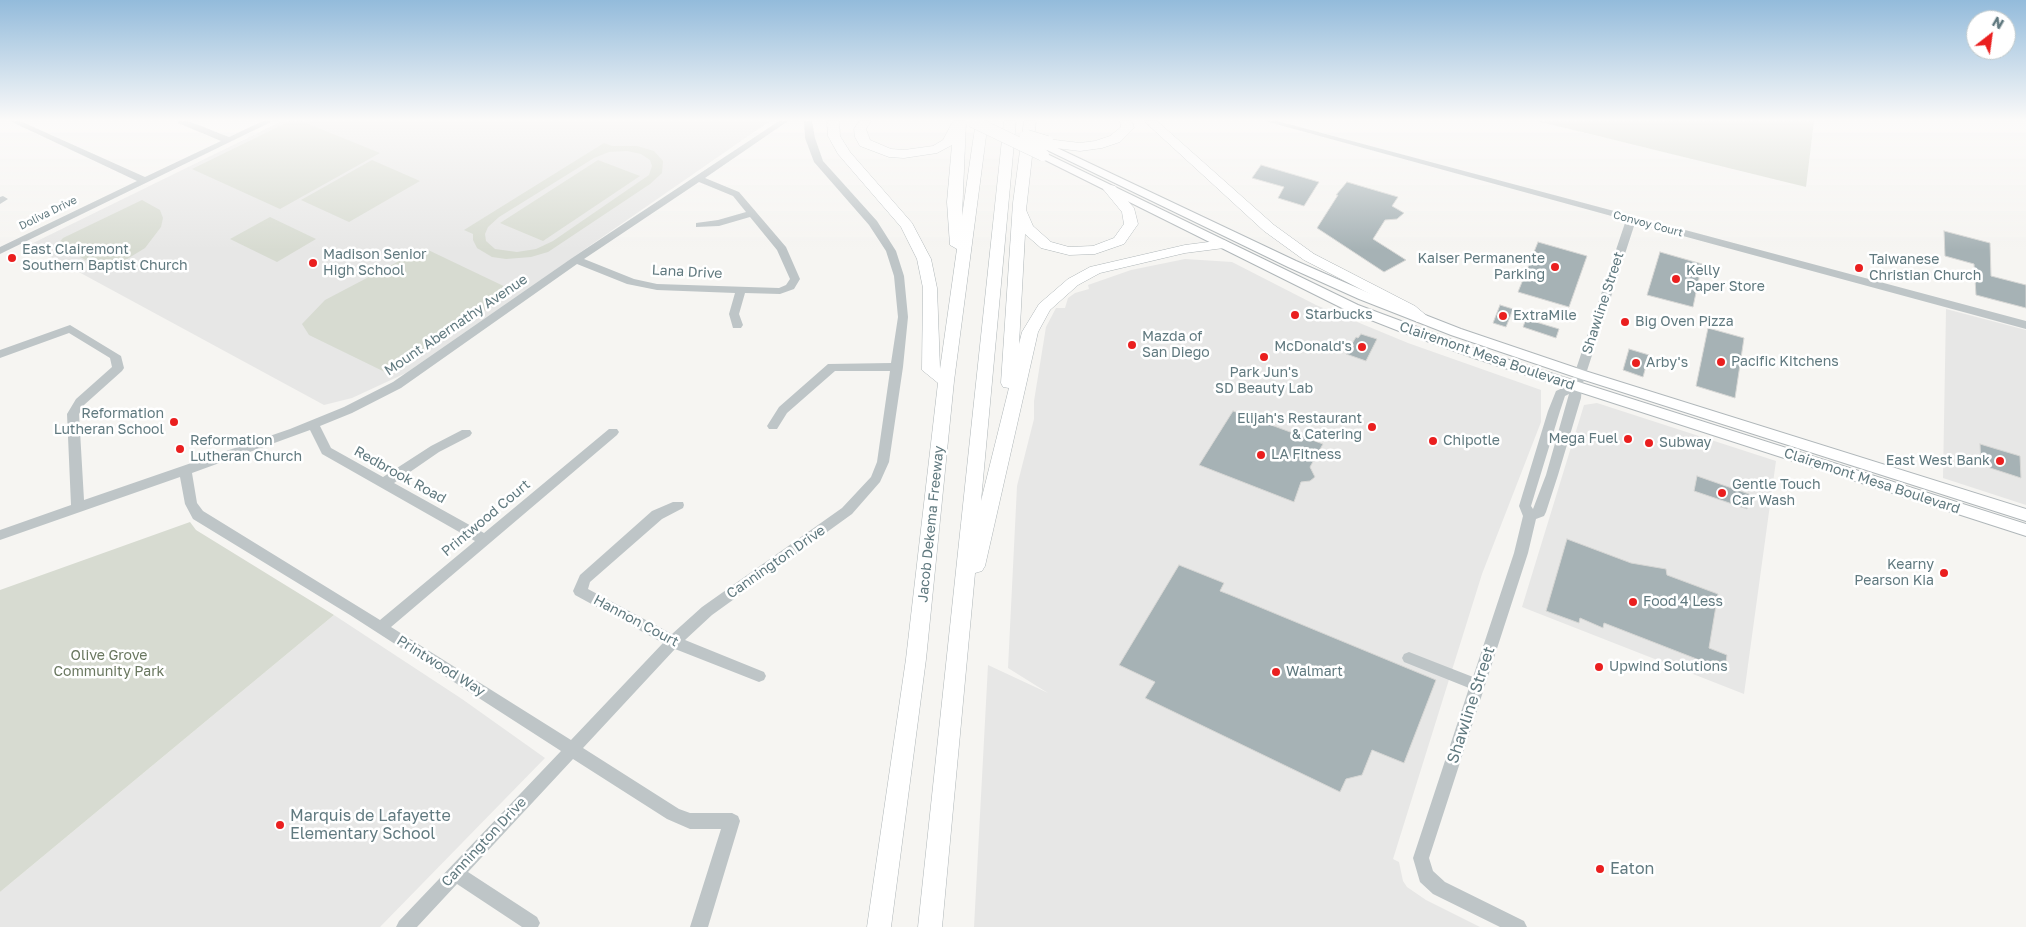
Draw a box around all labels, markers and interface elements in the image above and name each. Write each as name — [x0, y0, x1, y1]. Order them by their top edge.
north arrow — [1966, 10, 2016, 60]
text: N — [1989, 12, 2007, 32]
street label: Doliva Drive — [17, 193, 79, 233]
street label: Convoy Court — [1612, 208, 1684, 240]
place label: East Clairemont Southern Baptist Church — [22, 242, 188, 274]
place label: Madison Senior High School — [323, 247, 427, 280]
street label: Shawline Street — [1579, 250, 1627, 356]
place label: Kaiser Permanente Parking — [1417, 251, 1545, 284]
marker: East Clairemont Southern Baptist Church — [6, 252, 18, 264]
place label: Taiwanese Christian Church — [1869, 252, 1981, 284]
marker: Madison Senior High School — [307, 257, 319, 269]
marker: Kaiser Permanente Parking — [1549, 261, 1561, 273]
street label: Lana Drive — [651, 262, 723, 282]
marker: Taiwanese Christian Church — [1853, 262, 1865, 274]
place label: Kelly Paper Store — [1686, 263, 1765, 296]
street label: Mount Abernathy Avenue — [381, 271, 531, 379]
marker: Kelly Paper Store — [1670, 273, 1682, 285]
place label: Starbucks — [1305, 307, 1373, 323]
place label: ExtraMile — [1513, 308, 1577, 324]
marker: Starbucks — [1289, 309, 1301, 321]
marker: ExtraMile — [1497, 310, 1509, 322]
place label: Big Oven Pizza — [1635, 314, 1734, 330]
marker: Big Oven Pizza — [1619, 316, 1631, 328]
street label: Clairemont Mesa Boulevard — [1397, 318, 1577, 394]
place label: Mazda of San Diego — [1142, 329, 1210, 362]
marker: Mazda of San Diego — [1126, 339, 1138, 351]
place label: McDonald's — [1274, 339, 1352, 355]
marker: McDonald's — [1356, 341, 1368, 353]
marker: Park Jun's SD Beauty Lab — [1258, 351, 1270, 363]
place label: Pacific Kitchens — [1731, 354, 1839, 370]
place label: Arby's — [1646, 355, 1688, 371]
marker: Pacific Kitchens — [1715, 356, 1727, 368]
marker: Arby's — [1630, 357, 1642, 369]
place label: Park Jun's SD Beauty Lab — [1215, 365, 1313, 398]
place label: Reformation Lutheran School — [54, 406, 164, 438]
place label: Elijah's Restaurant & Catering — [1237, 411, 1362, 444]
marker: Reformation Lutheran School — [168, 416, 180, 428]
marker: Elijah's Restaurant & Catering — [1366, 421, 1378, 433]
place label: Mega Fuel — [1548, 431, 1618, 447]
place label: Reformation Lutheran Church — [190, 433, 302, 466]
place label: Chipotle — [1443, 433, 1500, 449]
marker: Mega Fuel — [1622, 433, 1634, 445]
marker: Chipotle — [1427, 435, 1439, 447]
place label: Subway — [1659, 435, 1711, 451]
marker: Subway — [1643, 437, 1655, 449]
marker: Reformation Lutheran Church — [174, 443, 186, 455]
street label: Redbrook Road — [351, 443, 449, 507]
street label: Jacob Dekema Freeway — [914, 445, 948, 603]
street label: Clairemont Mesa Boulevard — [1782, 445, 1962, 517]
place label: LA Fitness — [1271, 447, 1342, 463]
marker: LA Fitness — [1255, 449, 1267, 461]
place label: East West Bank — [1886, 453, 1990, 469]
marker: East West Bank — [1994, 455, 2006, 467]
street label: Printwood Court — [438, 476, 534, 560]
place label: Gentle Touch Car Wash — [1732, 477, 1821, 510]
marker: Gentle Touch Car Wash — [1716, 487, 1728, 499]
street label: Cannington Drive — [723, 522, 829, 602]
place label: Kearny Pearson Kia — [1854, 557, 1934, 590]
marker: Kearny Pearson Kia — [1938, 567, 1950, 579]
street label: Hannon Court — [591, 592, 681, 650]
place label: Food 4 Less — [1643, 594, 1723, 610]
marker: Food 4 Less — [1627, 596, 1639, 608]
street label: Printwood Way — [394, 632, 488, 700]
street label: Shawline Street — [1443, 644, 1499, 766]
park label: Olive Grove Community Park — [53, 648, 165, 680]
place label: Upwind Solutions — [1609, 659, 1728, 675]
marker: Upwind Solutions — [1593, 661, 1605, 673]
place label: Walmart — [1286, 664, 1343, 680]
marker: Walmart — [1270, 666, 1282, 678]
street label: Cannington Drive — [438, 794, 530, 890]
place label: Marquis de Lafayette Elementary School — [290, 806, 451, 844]
marker: Marquis de Lafayette Elementary School — [274, 819, 286, 831]
place label: Eaton — [1610, 859, 1654, 879]
marker: Eaton — [1594, 863, 1606, 875]

